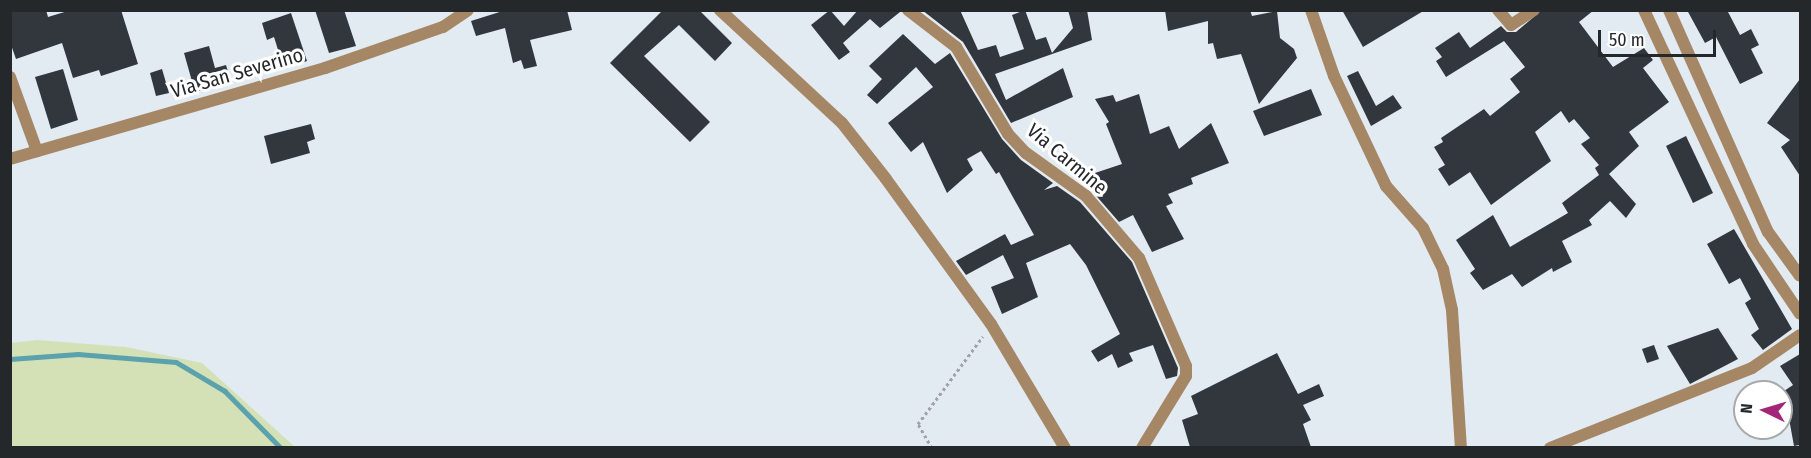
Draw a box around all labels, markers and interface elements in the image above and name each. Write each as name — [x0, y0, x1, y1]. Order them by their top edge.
scale bar — [1601, 18, 1720, 56]
text: 50 m — [1609, 29, 1645, 51]
street label: Via San Severino — [168, 43, 306, 103]
street label: Via Carmine — [1022, 119, 1112, 199]
north arrow — [1733, 380, 1793, 440]
text: N — [1737, 403, 1756, 414]

